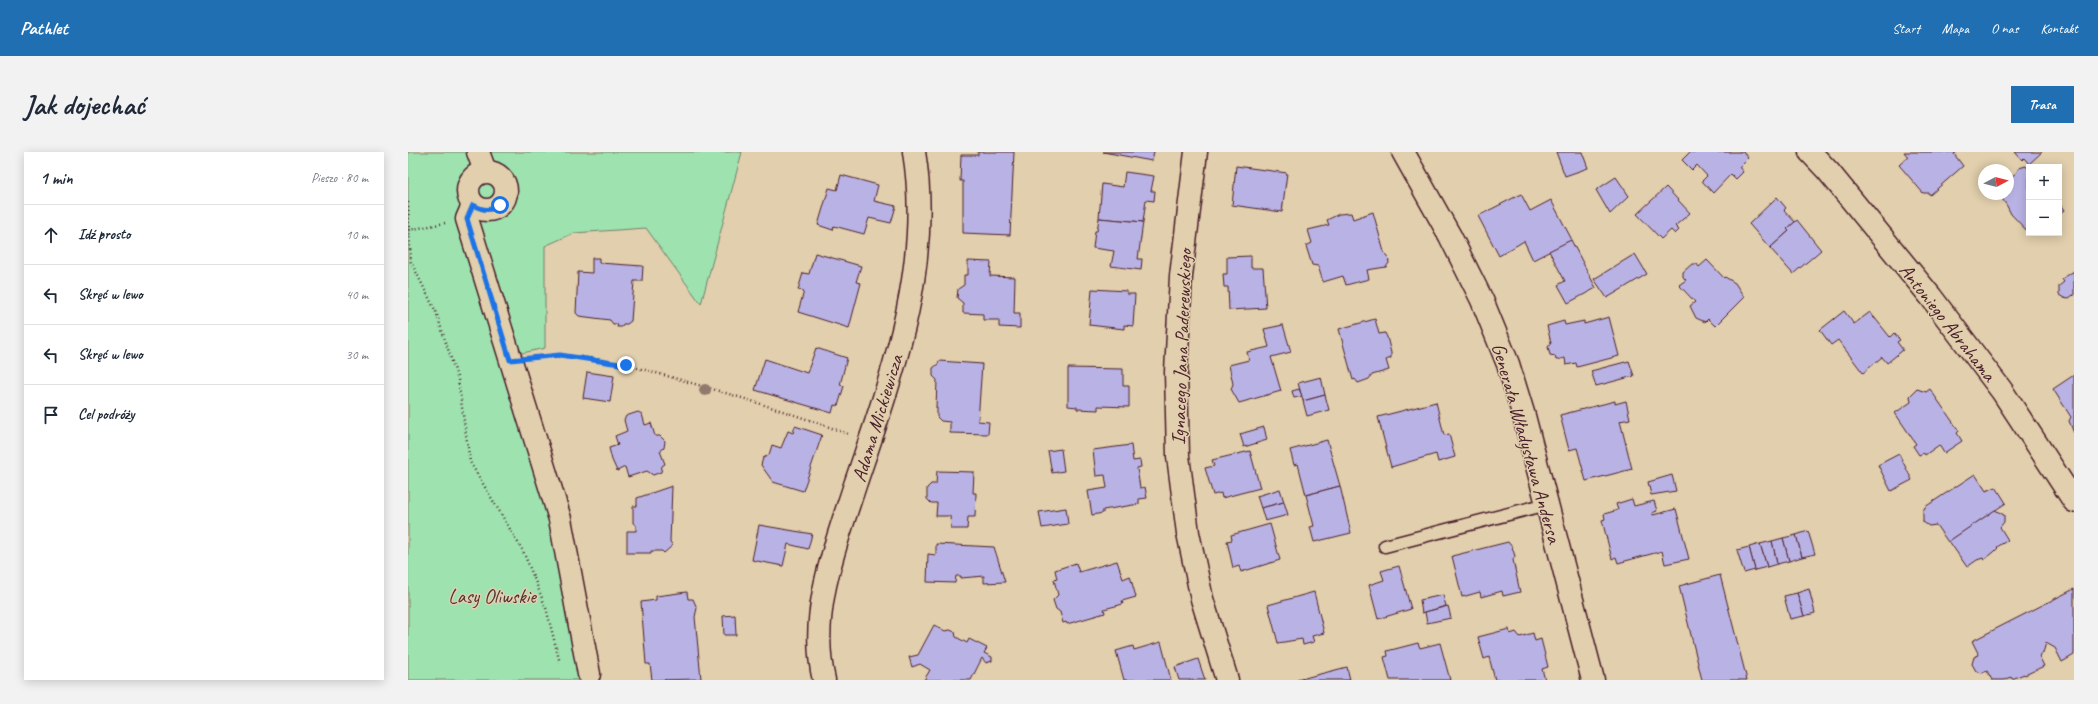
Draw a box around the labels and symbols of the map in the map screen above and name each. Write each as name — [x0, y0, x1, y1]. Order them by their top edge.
north arrow — [1978, 164, 2014, 200]
route start — [491, 196, 509, 214]
street label: Ignacego Jana Paderewskiego — [1166, 247, 1197, 445]
street label: Antoniego Abrahama — [1894, 258, 2002, 387]
street label: Generała Władysława Andersa — [1486, 340, 1567, 547]
street label: Adama Mickiewicza — [846, 350, 909, 485]
route end — [617, 356, 635, 374]
park label: Lasy Oliwskie — [448, 584, 537, 609]

